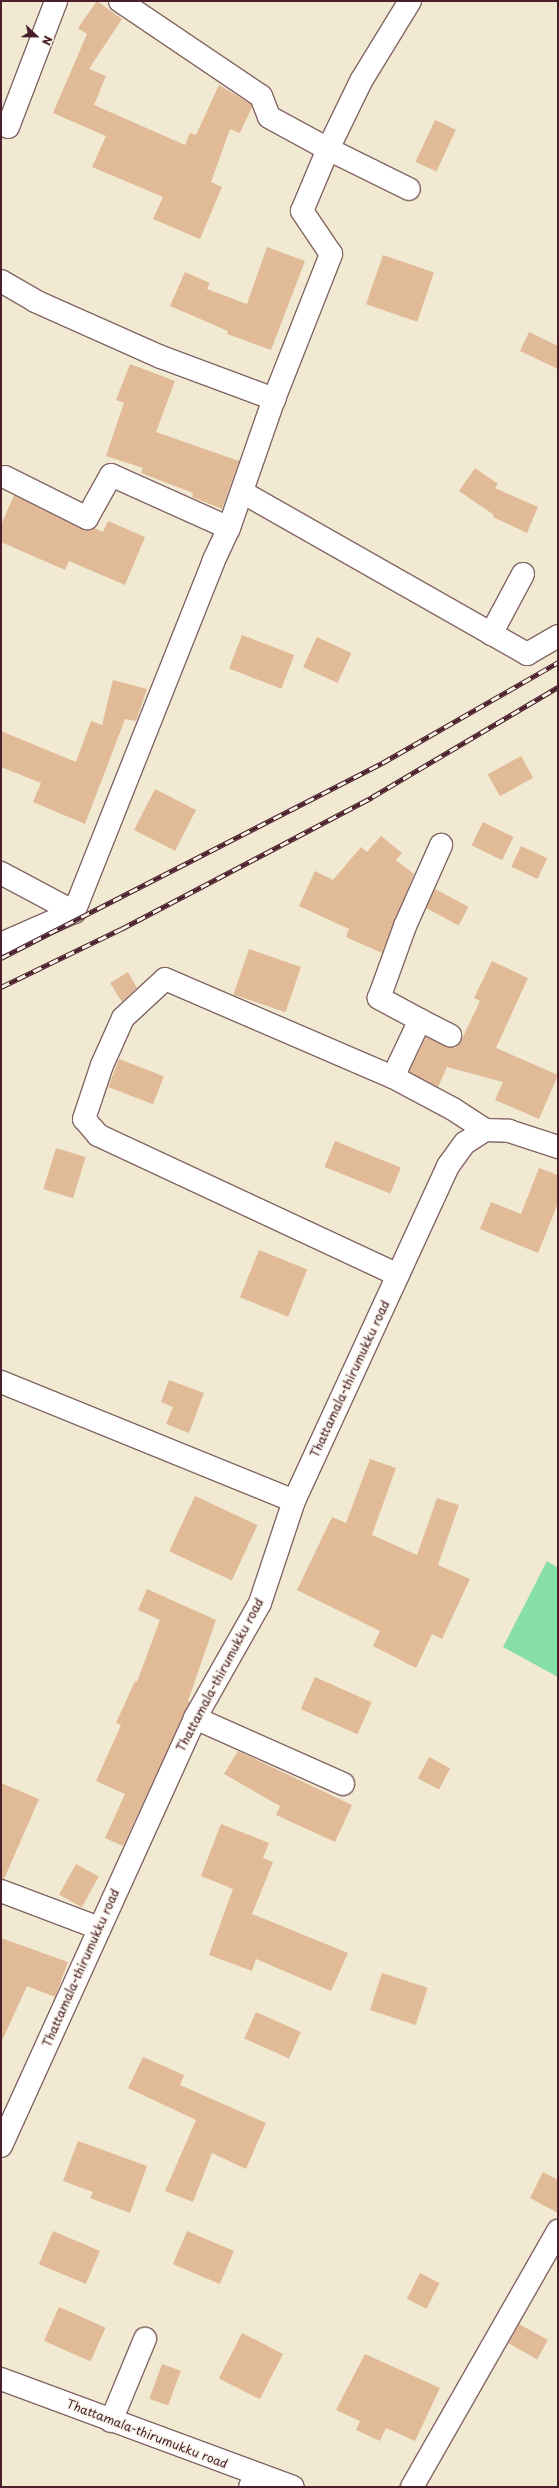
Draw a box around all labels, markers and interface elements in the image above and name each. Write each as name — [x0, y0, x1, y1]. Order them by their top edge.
north arrow — [16, 16, 56, 56]
text: N — [38, 33, 57, 48]
street label: Thattamala-thirumukku road — [307, 1298, 393, 1460]
street label: Thattamala-thirumukku road — [173, 1596, 267, 1754]
street label: Thattamala-thirumukku road — [39, 1887, 123, 2049]
street label: Thattamala-thirumukku road — [64, 2396, 230, 2472]

